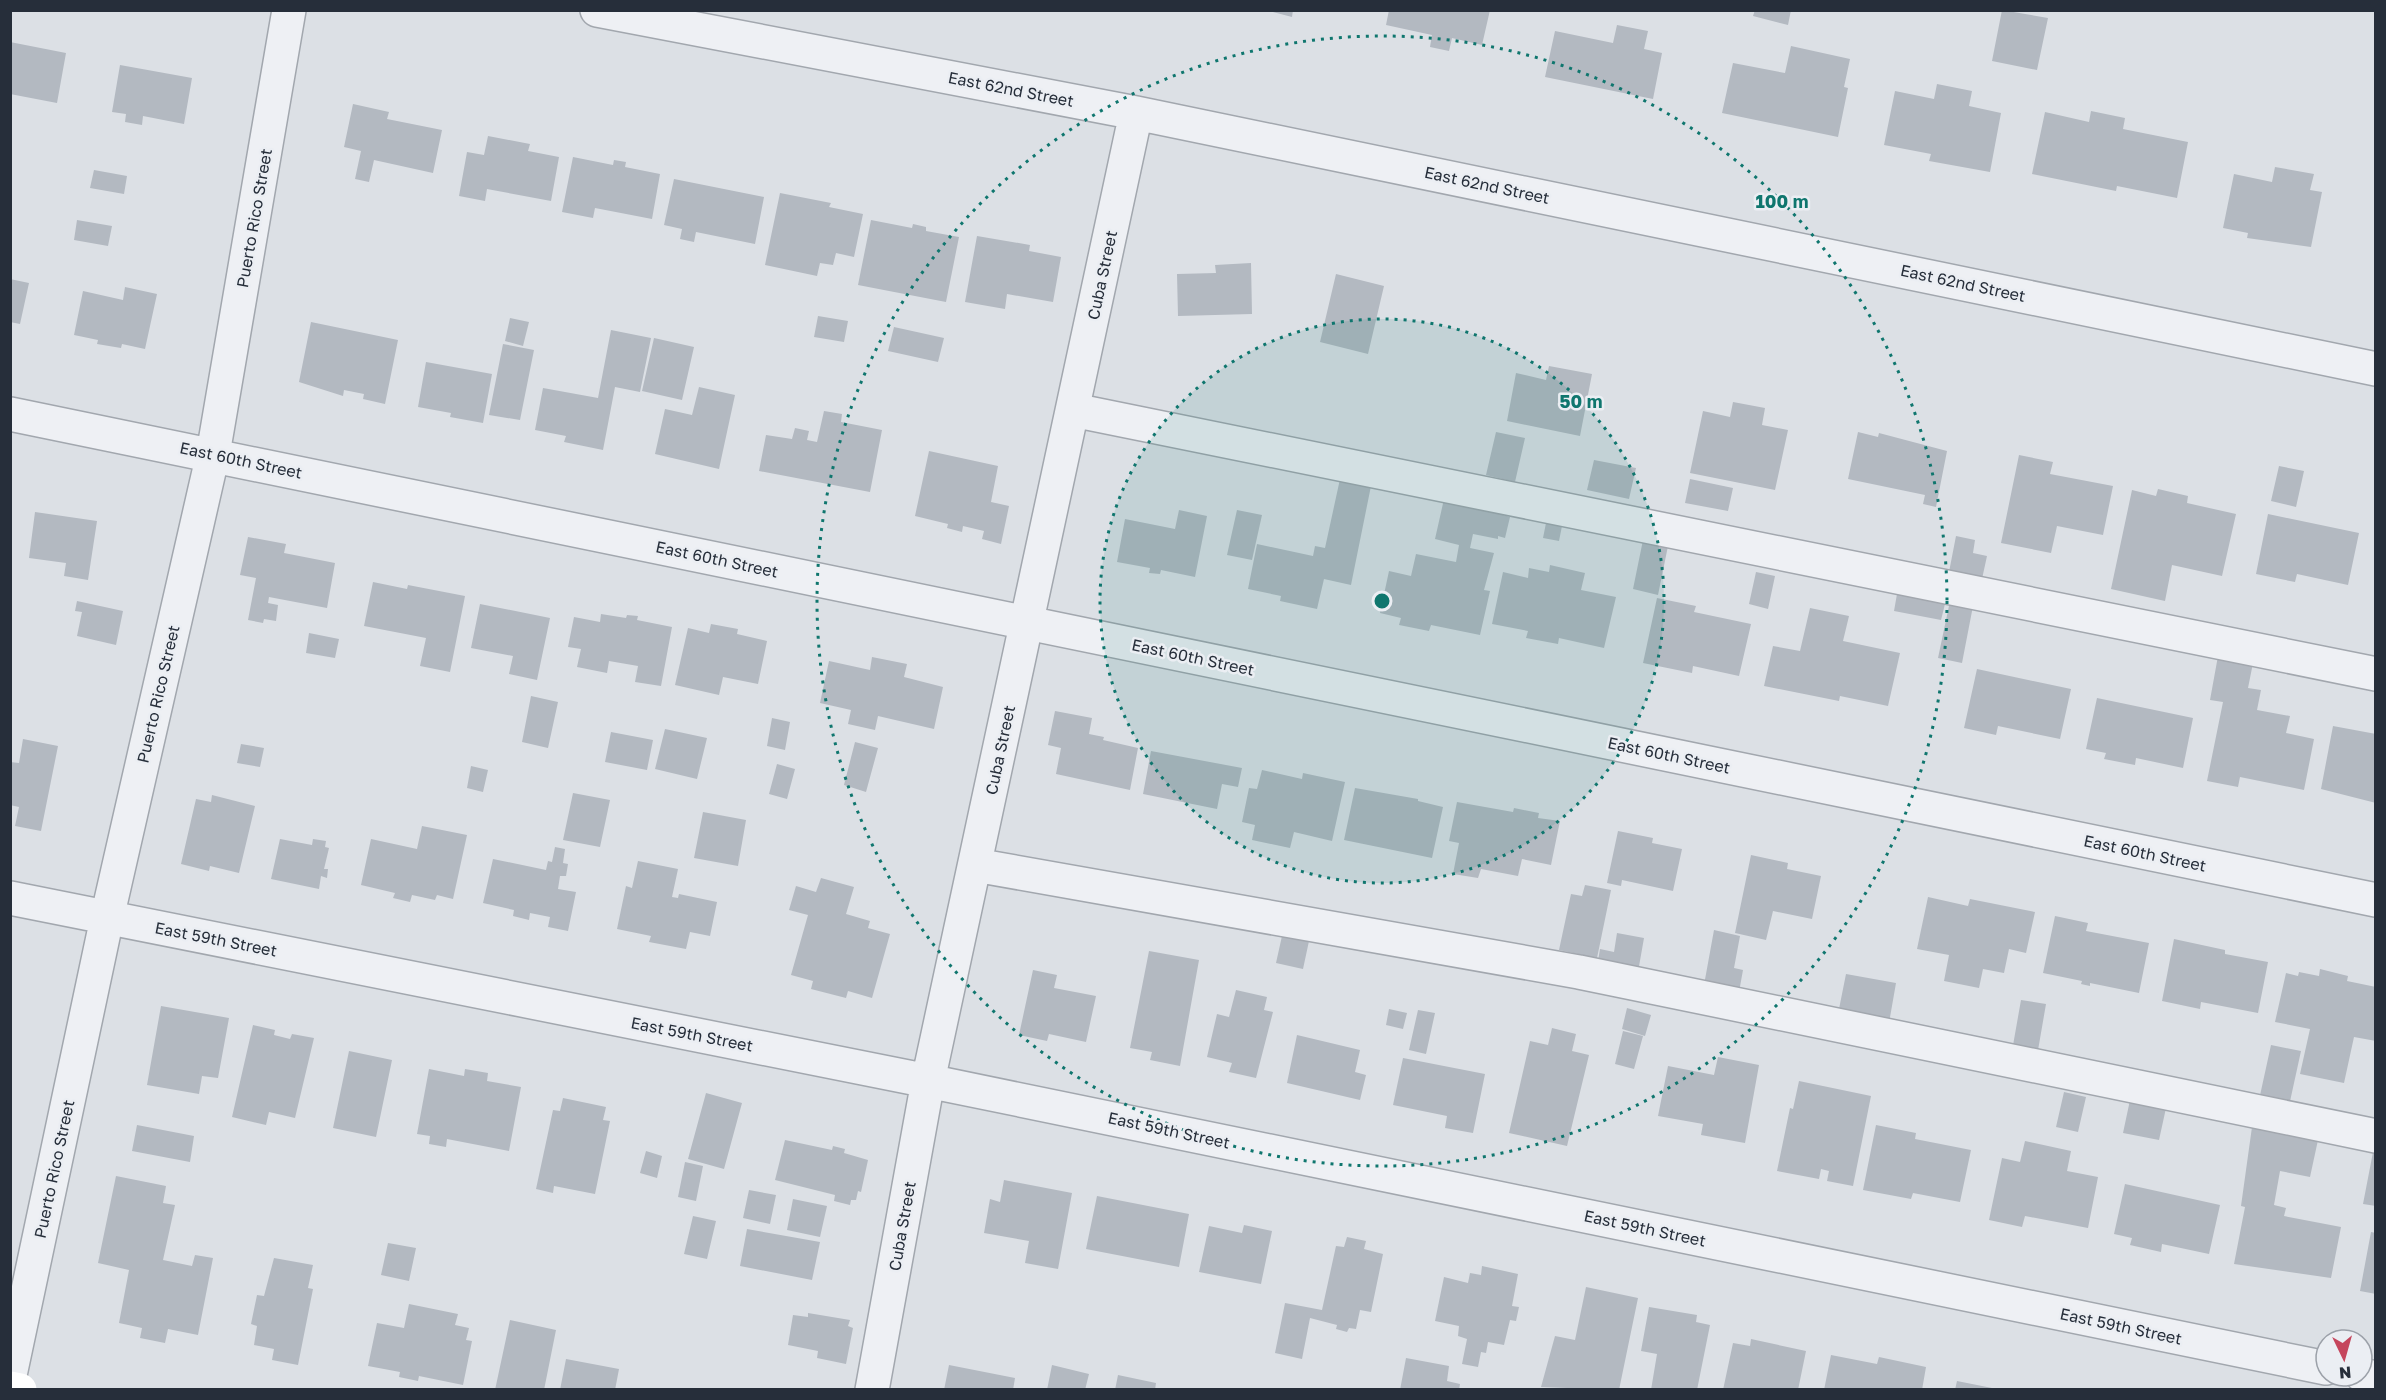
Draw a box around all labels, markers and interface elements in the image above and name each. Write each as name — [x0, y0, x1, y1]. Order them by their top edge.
street label: East 62nd Street — [946, 67, 1076, 111]
street label: Puerto Rico Street — [232, 147, 276, 289]
street label: East 62nd Street — [1423, 162, 1551, 208]
text: 100 m — [1756, 190, 1808, 212]
street label: Cuba Street — [1083, 229, 1121, 321]
street label: East 62nd Street — [1899, 260, 2027, 306]
text: 50 m — [1560, 390, 1602, 412]
street label: East 60th Street — [178, 437, 304, 483]
street label: East 60th Street — [654, 536, 780, 582]
centre of rings — [1372, 591, 1392, 611]
street label: Puerto Rico Street — [132, 623, 184, 765]
street label: East 60th Street — [1130, 634, 1256, 680]
street label: Cuba Street — [981, 704, 1019, 796]
street label: East 60th Street — [1606, 732, 1732, 778]
street label: East 60th Street — [2082, 830, 2208, 876]
street label: East 59th Street — [153, 917, 279, 961]
street label: East 59th Street — [629, 1012, 755, 1056]
street label: Puerto Rico Street — [30, 1098, 78, 1240]
street label: East 59th Street — [1106, 1107, 1232, 1153]
street label: Cuba Street — [884, 1180, 920, 1272]
street label: East 59th Street — [1582, 1205, 1708, 1251]
street label: East 59th Street — [2058, 1303, 2184, 1349]
north arrow — [2314, 1328, 2374, 1388]
text: N — [2338, 1362, 2352, 1383]

